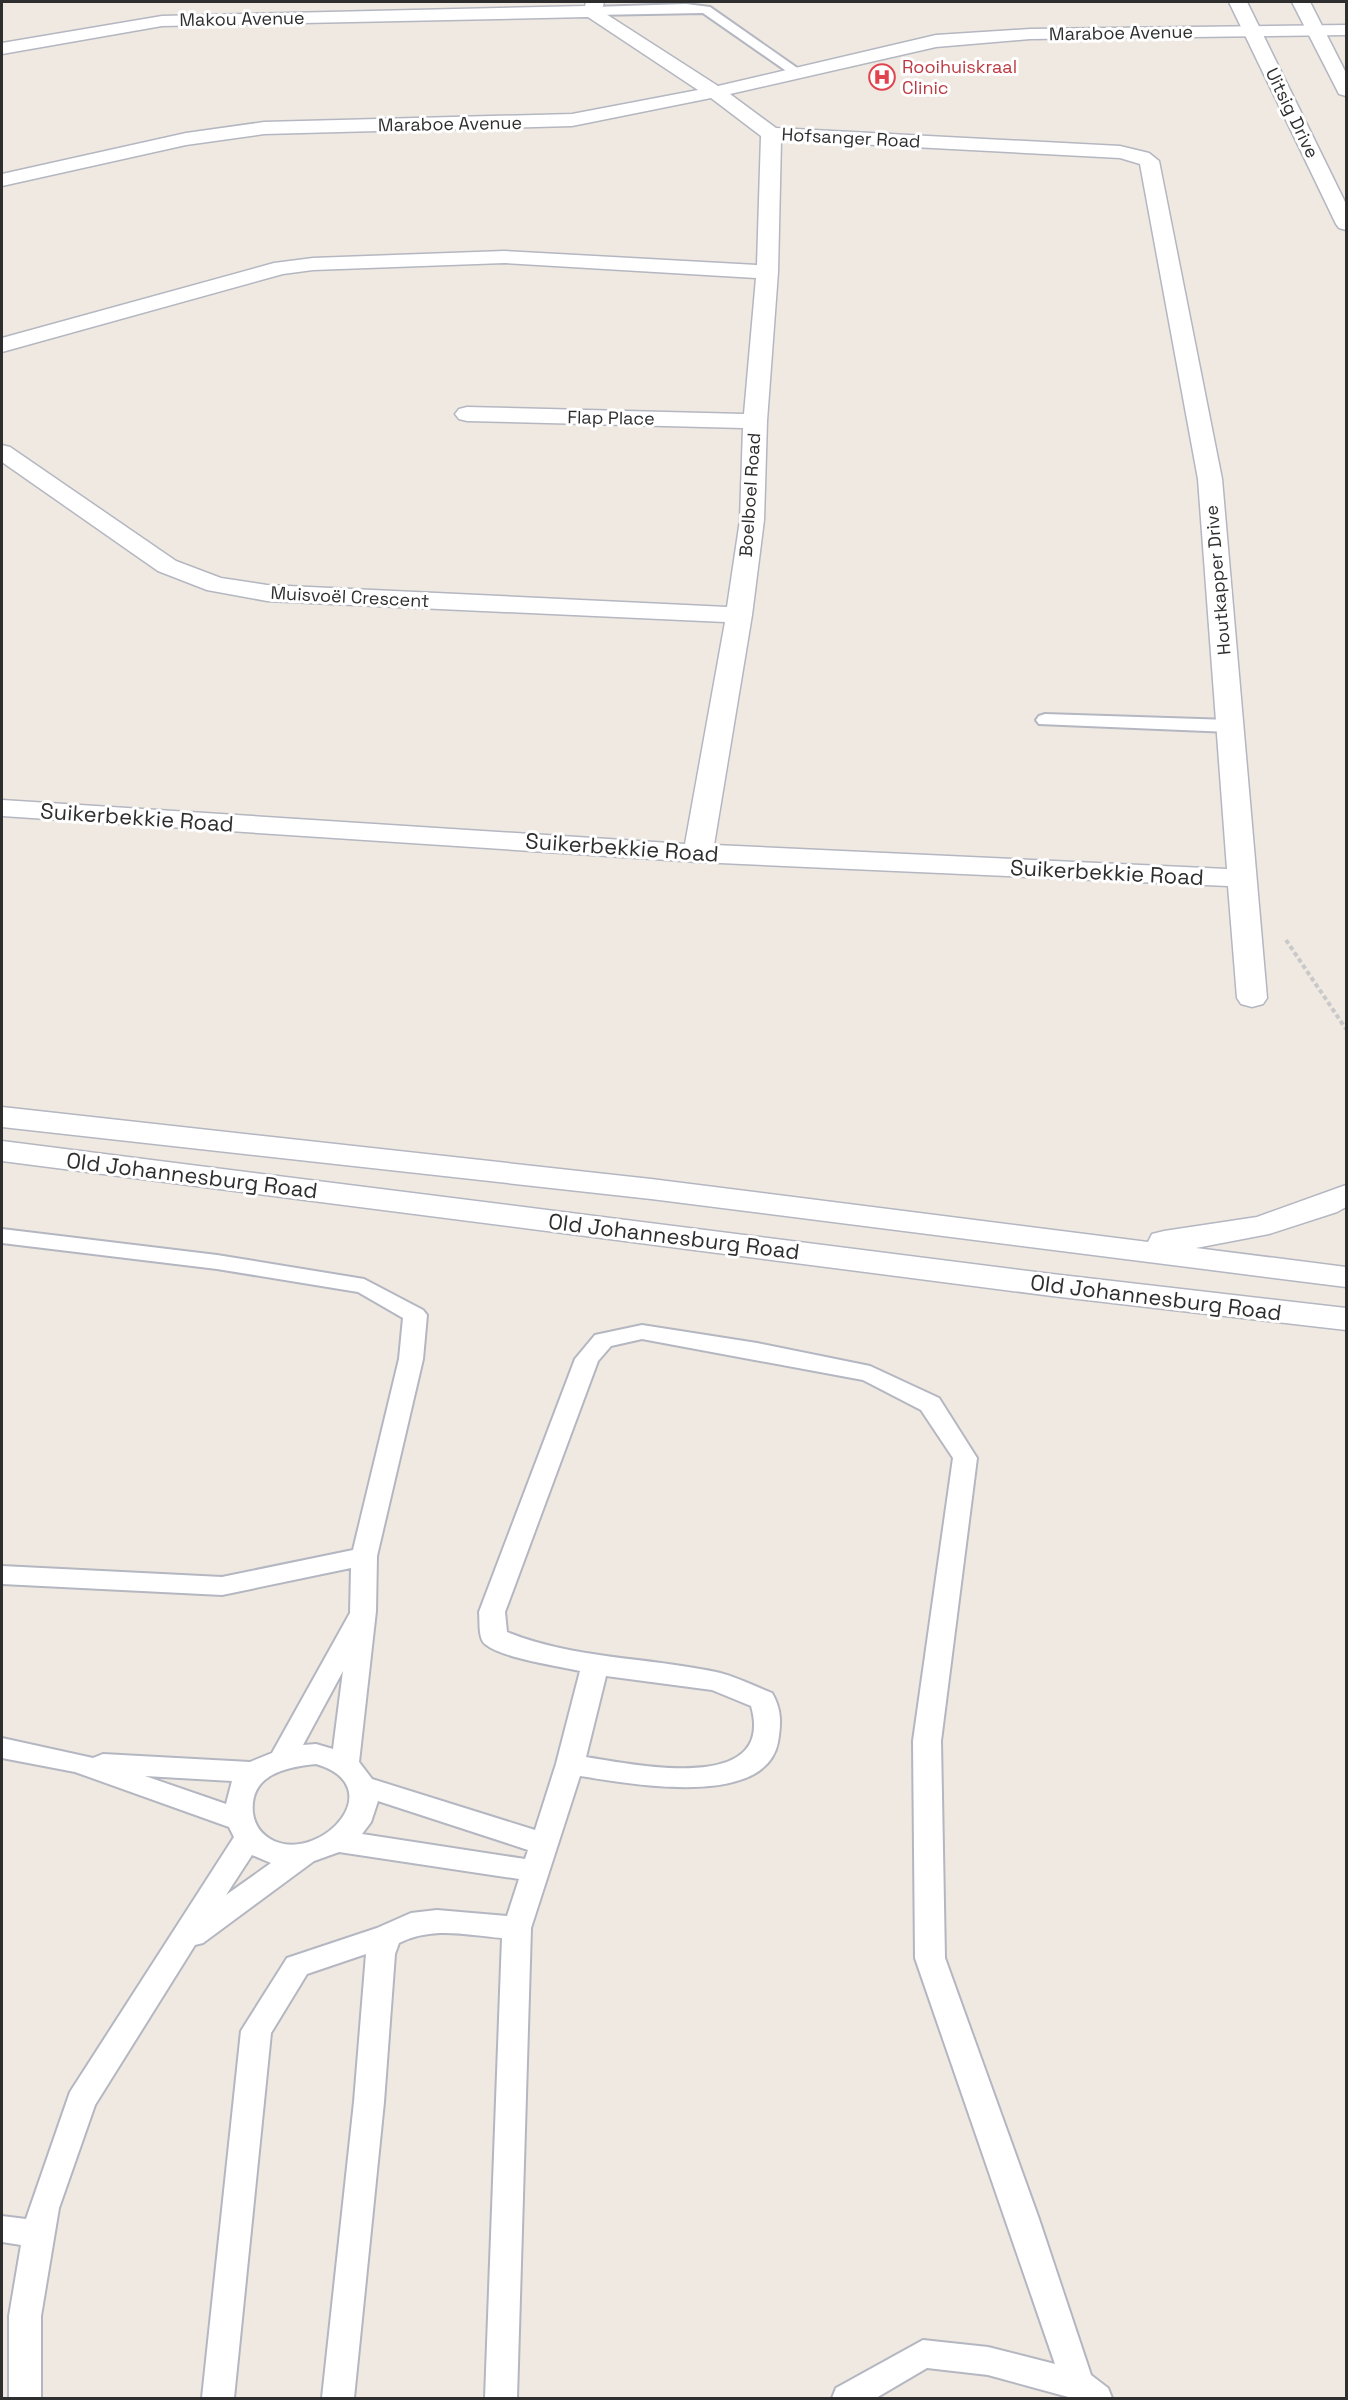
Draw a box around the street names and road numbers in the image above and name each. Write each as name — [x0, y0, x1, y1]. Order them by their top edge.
street label: Makou Avenue — [179, 6, 305, 31]
street label: Maraboe Avenue — [1049, 20, 1193, 45]
street label: Uitsig Drive — [1261, 64, 1324, 162]
street label: Maraboe Avenue — [378, 111, 522, 136]
street label: Hofsanger Road — [781, 122, 921, 153]
street label: Flap Place — [567, 405, 655, 430]
street label: Boelboel Road — [734, 432, 765, 558]
street label: Houtkapper Drive — [1199, 504, 1236, 656]
street label: Muisvoël Crescent — [270, 581, 430, 612]
street label: Suikerbekkie Road — [39, 796, 235, 838]
street label: Suikerbekkie Road — [524, 826, 720, 868]
street label: Suikerbekkie Road — [1009, 853, 1205, 891]
street label: Old Johannesburg Road — [65, 1146, 319, 1204]
street label: Old Johannesburg Road — [547, 1207, 801, 1265]
street label: Old Johannesburg Road — [1029, 1268, 1283, 1326]

